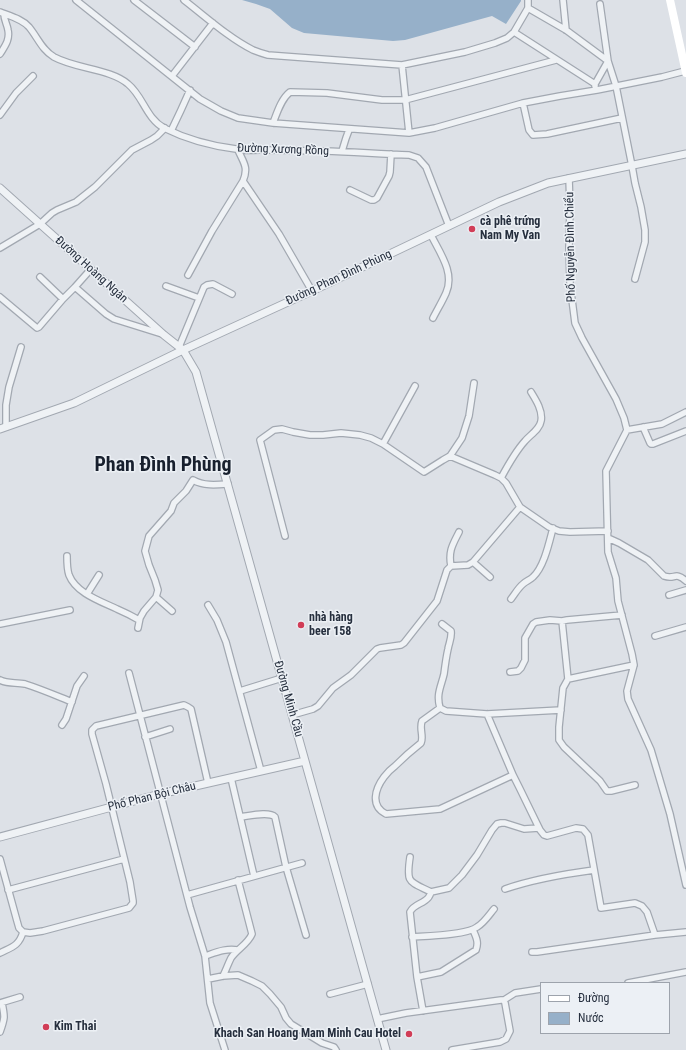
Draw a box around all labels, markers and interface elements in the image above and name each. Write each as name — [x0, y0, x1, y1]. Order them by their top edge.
street label: Đường Xương Rồng — [237, 141, 329, 159]
street label: Phố Nguyễn Đình Chiểu — [563, 192, 579, 302]
place label: cà phê trứng Nam My Van — [480, 215, 540, 243]
marker: cà phê trứng Nam My Van — [467, 224, 477, 234]
street label: Đường Hoàng Ngân — [52, 234, 130, 306]
street label: Đường Phan Đình Phùng — [284, 247, 394, 309]
district label: Phan Đình Phùng — [94, 454, 232, 478]
place label: nhà hàng beer 158 — [309, 611, 353, 639]
marker: nhà hàng beer 158 — [296, 620, 306, 630]
street label: Đường Minh Cầu — [270, 659, 306, 739]
street label: Phố Phan Bội Châu — [106, 779, 198, 815]
legend — [540, 982, 670, 1034]
text: Đường — [578, 991, 609, 1005]
text: Nước — [578, 1011, 604, 1025]
place label: Kim Thai — [54, 1020, 96, 1034]
marker: Kim Thai — [41, 1022, 51, 1032]
place label: Khach San Hoang Mam Minh Cau Hotel — [214, 1027, 401, 1041]
marker: Khach San Hoang Mam Minh Cau Hotel — [404, 1029, 414, 1039]

